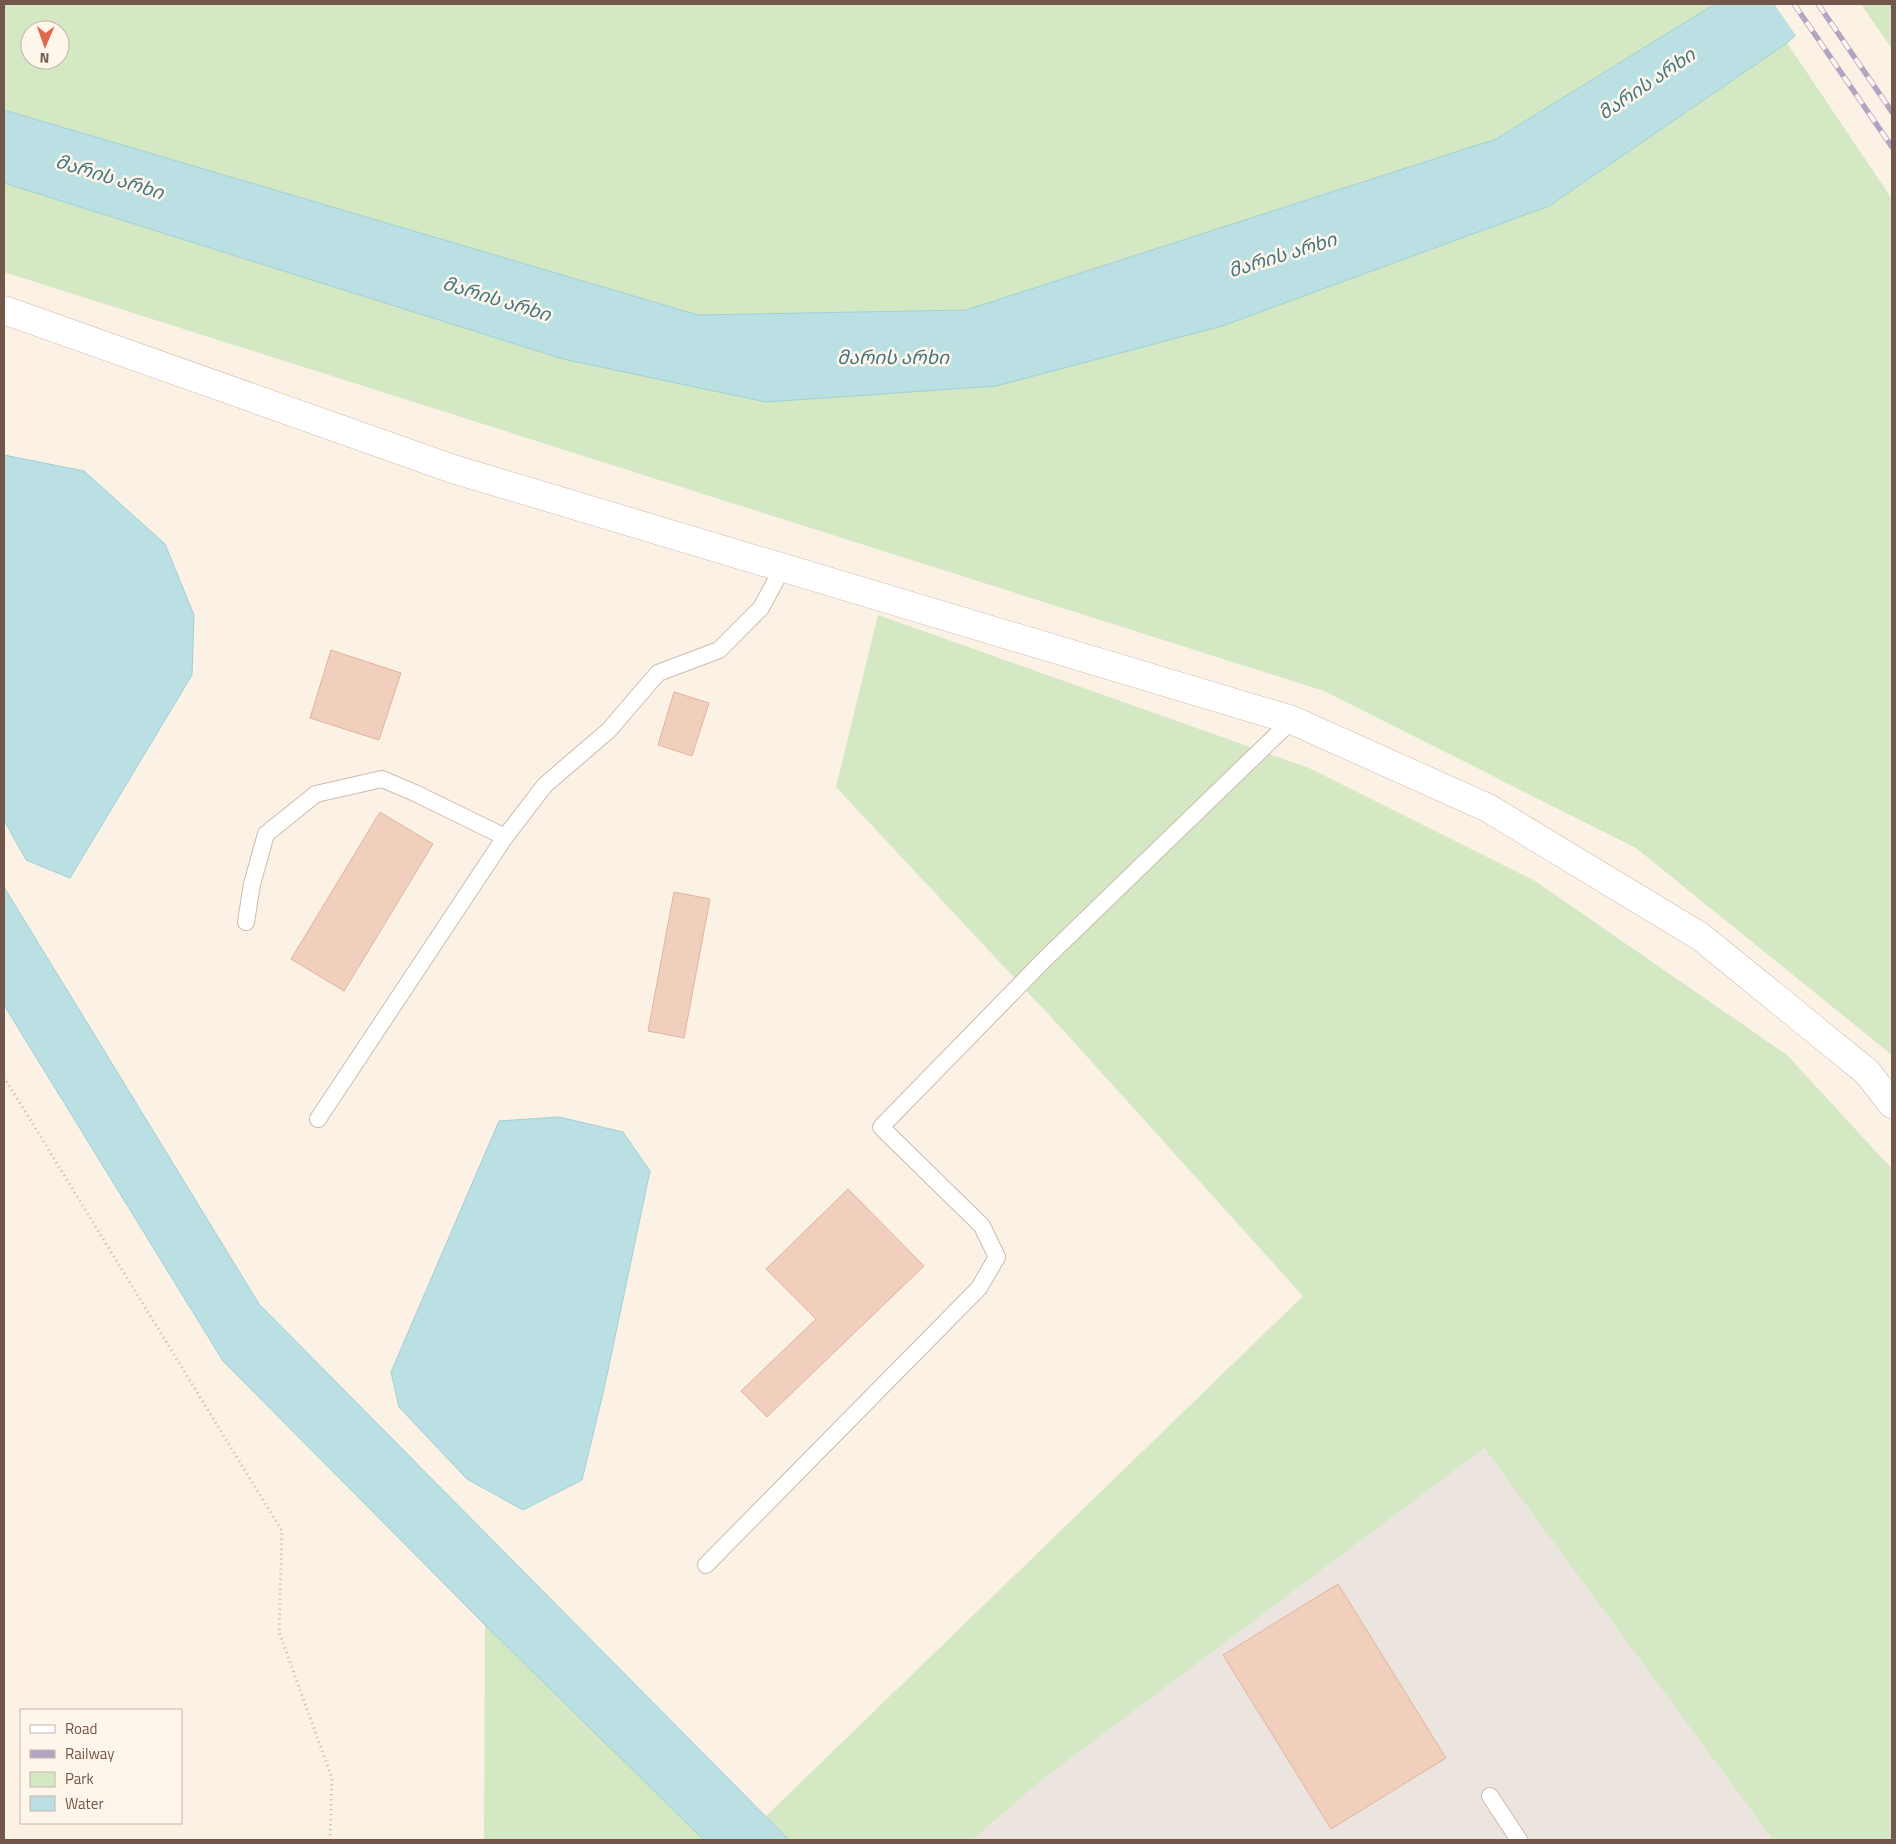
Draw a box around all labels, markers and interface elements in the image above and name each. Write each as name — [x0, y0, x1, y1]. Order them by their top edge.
north arrow — [20, 20, 70, 70]
water label: მარის არხი — [1592, 39, 1701, 126]
text: N — [39, 48, 50, 69]
water label: მარის არხი — [52, 146, 169, 207]
water label: მარის არხი — [1224, 223, 1341, 284]
water label: მარის არხი — [439, 268, 556, 329]
water label: მარის არხი — [837, 342, 950, 371]
legend — [20, 1709, 182, 1824]
text: Road — [65, 1717, 97, 1740]
text: Railway — [65, 1742, 115, 1765]
text: Park — [65, 1767, 94, 1790]
text: Water — [65, 1792, 104, 1815]

